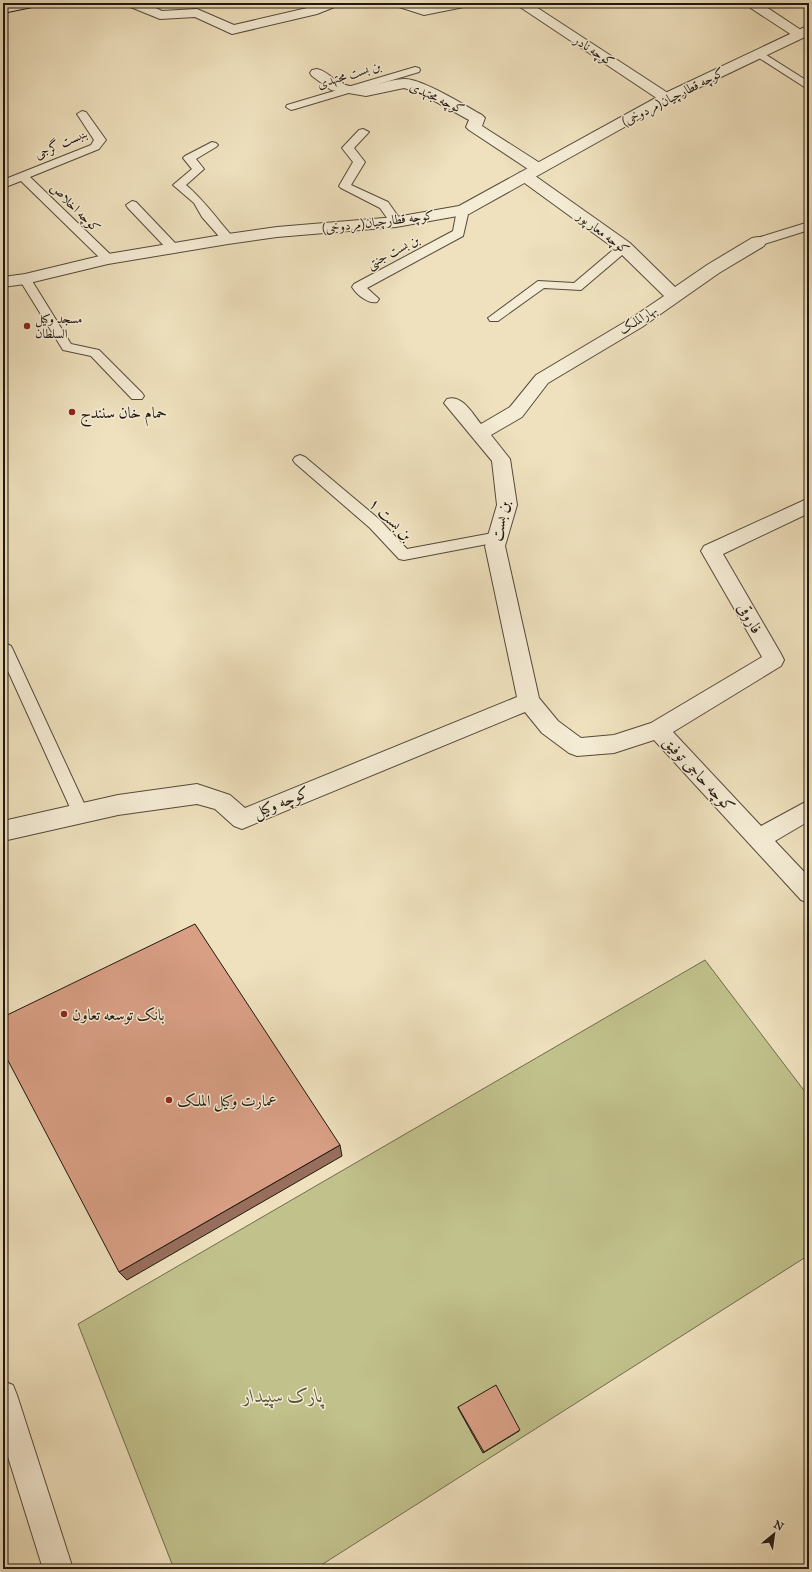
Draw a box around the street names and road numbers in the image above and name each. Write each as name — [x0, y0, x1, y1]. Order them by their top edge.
street label: کوچه نادر — [569, 31, 617, 70]
street label: بن بست مجتهدی — [315, 58, 383, 92]
street label: کوچه قطارچیان(مردوخی) — [619, 64, 727, 131]
street label: کوچه مجتهدی — [407, 78, 467, 118]
street label: بنبست گرجی — [32, 125, 90, 163]
street label: کوچه اخلاص — [46, 180, 104, 236]
street label: کوچه قطارچیان(مردوخی) — [321, 207, 435, 238]
street label: کوچه معار پور — [571, 207, 632, 259]
street label: بن بست جنتی — [364, 231, 423, 273]
street label: بهارالملک — [616, 302, 660, 338]
street label: بن بست ۱ — [364, 494, 417, 545]
street label: بن بست — [487, 499, 514, 543]
street label: فاروقی — [734, 599, 766, 637]
street label: کوچه حاجی توفیق — [658, 732, 739, 817]
street label: کوچه وکیل — [250, 782, 313, 824]

